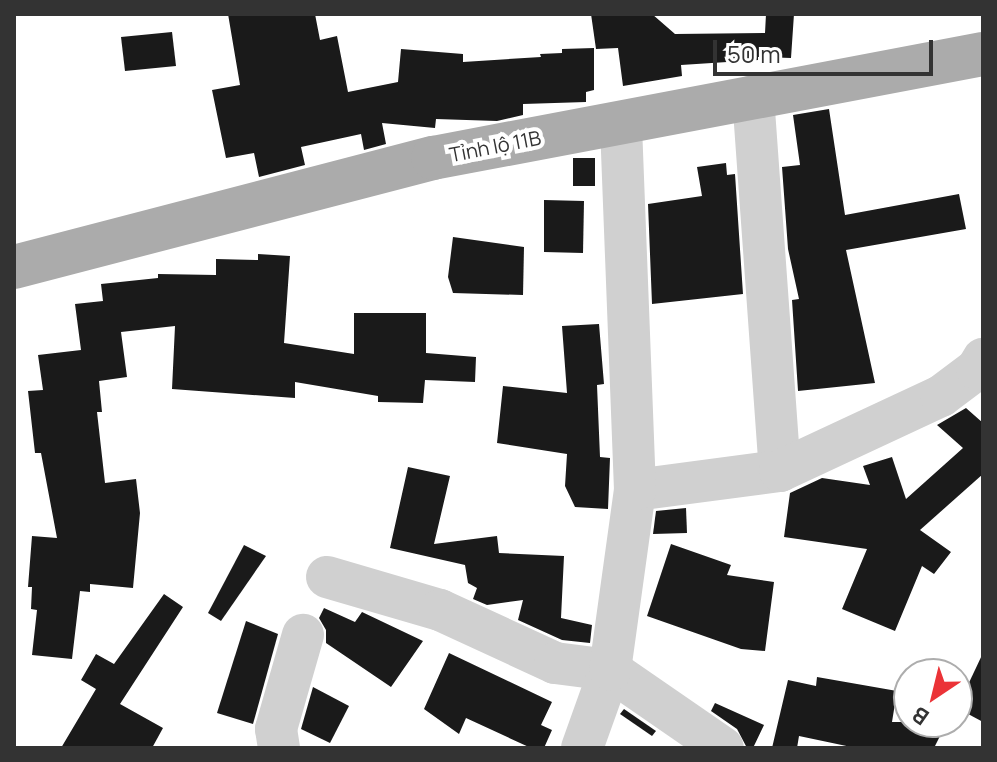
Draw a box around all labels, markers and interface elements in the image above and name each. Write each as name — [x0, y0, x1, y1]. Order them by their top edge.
scale bar — [717, 24, 937, 74]
text: 50 m — [727, 37, 781, 70]
street label: Tỉnh lộ 11B — [447, 125, 543, 167]
north arrow — [893, 658, 973, 738]
text: B — [906, 700, 935, 732]

